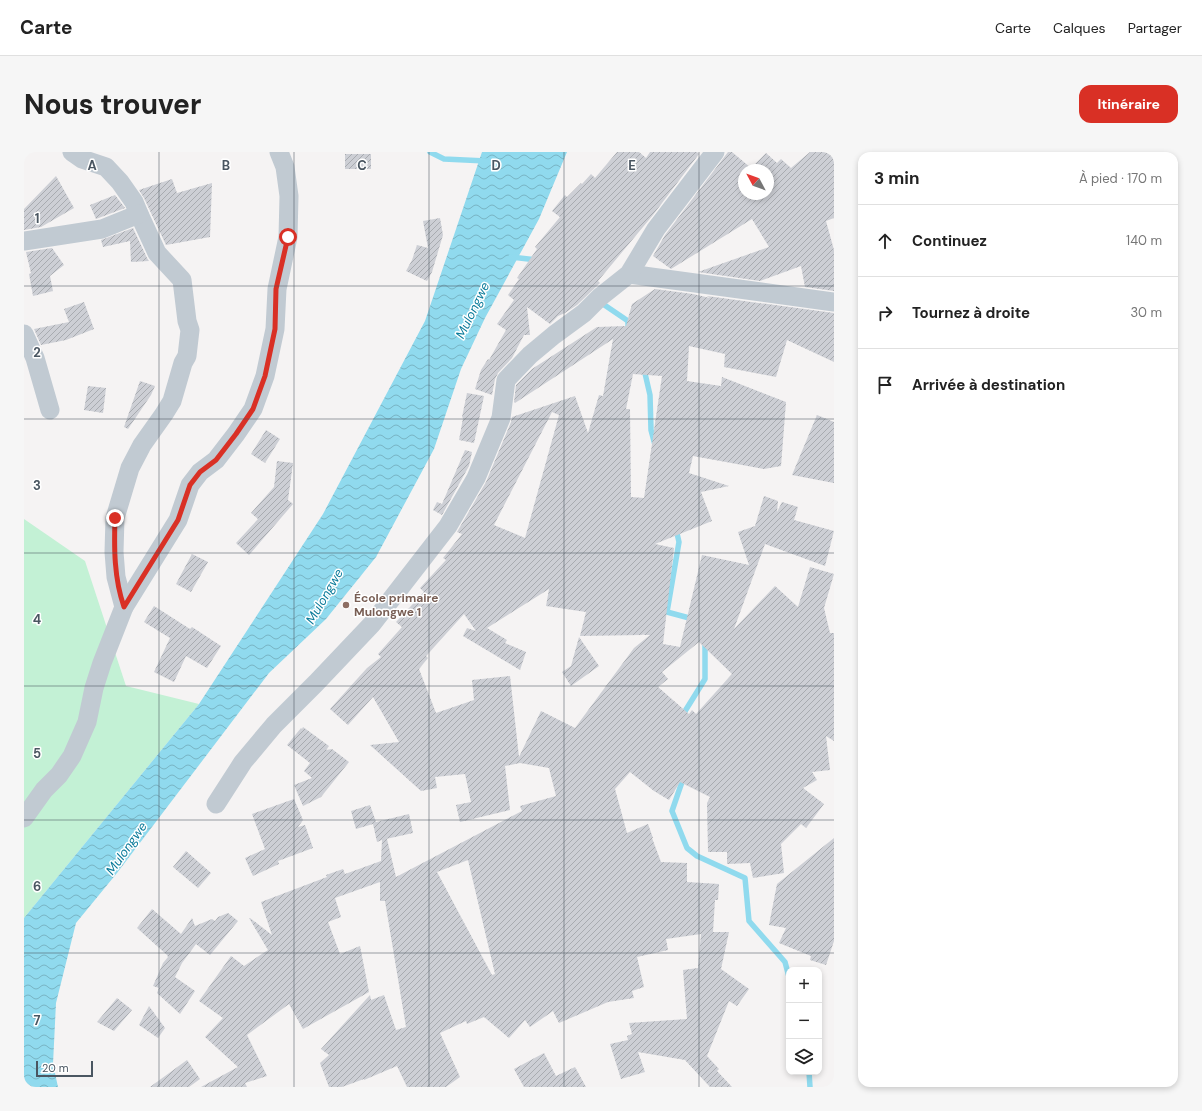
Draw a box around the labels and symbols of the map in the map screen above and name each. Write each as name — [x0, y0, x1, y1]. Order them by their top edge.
text: A — [87, 157, 97, 174]
text: B — [222, 157, 230, 174]
text: C — [357, 157, 367, 174]
text: D — [491, 157, 501, 174]
text: E — [628, 157, 636, 174]
north arrow — [738, 164, 774, 200]
text: 1 — [35, 210, 39, 227]
route start — [279, 228, 297, 246]
water label: Mulongwe — [451, 279, 493, 341]
text: 2 — [33, 344, 41, 361]
text: 3 — [33, 477, 41, 494]
route end — [106, 509, 124, 527]
water label: Mulongwe — [302, 566, 347, 627]
place label: École primaire Mulongwe 1 — [354, 590, 439, 620]
marker: École primaire Mulongwe 1 — [341, 600, 351, 610]
text: 4 — [33, 611, 41, 628]
text: 5 — [33, 745, 41, 762]
water label: Mulongwe — [102, 818, 151, 878]
text: 6 — [33, 878, 41, 895]
text: 7 — [34, 1012, 41, 1029]
scale bar — [36, 1059, 93, 1078]

